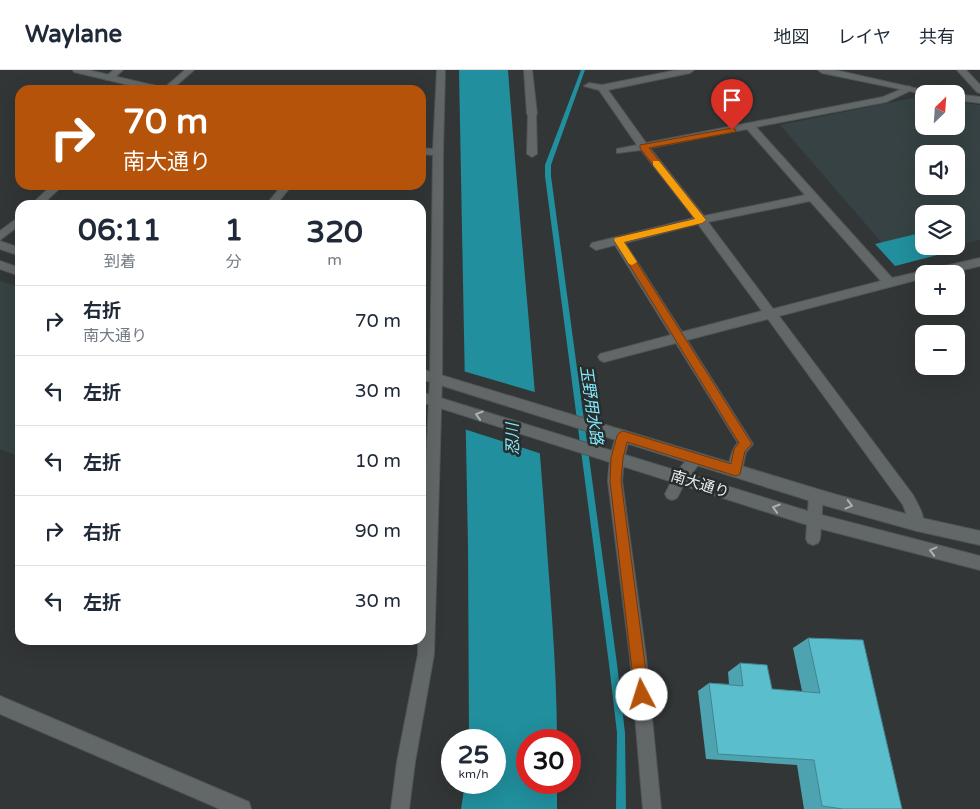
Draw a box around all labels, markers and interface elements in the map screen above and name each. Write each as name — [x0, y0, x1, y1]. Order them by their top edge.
text: Waylane — [25, 20, 122, 49]
text: 地図 — [774, 26, 810, 48]
text: レイヤ — [838, 26, 891, 48]
text: 共有 — [919, 26, 955, 48]
pin — [711, 79, 753, 130]
north arrow — [915, 85, 965, 135]
map controls — [915, 85, 965, 375]
icon: arrive — [718, 86, 746, 114]
text: 70 m — [123, 101, 208, 143]
icon: right — [40, 105, 105, 170]
button: sound — [915, 145, 965, 195]
text: 南大通り — [123, 149, 211, 175]
button: layers — [915, 205, 965, 255]
text: 06:11 — [78, 212, 161, 249]
text: 1 — [224, 212, 243, 249]
text: 320 — [306, 214, 363, 251]
text: m — [327, 250, 342, 270]
text: 到着 — [104, 252, 136, 272]
text: 分 — [226, 252, 242, 272]
button: + — [915, 265, 965, 315]
text: 右折 — [83, 300, 121, 322]
icon: right — [40, 307, 68, 335]
text: 70 m — [355, 310, 401, 332]
button: − — [915, 325, 965, 375]
text: 南大通り — [83, 326, 147, 346]
water label: 玉野用水路 — [576, 364, 607, 448]
icon: left — [40, 377, 68, 405]
text: 30 m — [355, 380, 401, 402]
text: 左折 — [83, 382, 121, 404]
one-way arrow — [475, 411, 483, 421]
water label: 忍川 — [503, 421, 523, 455]
icon: left — [40, 447, 68, 475]
text: 10 m — [355, 450, 401, 472]
text: 左折 — [83, 452, 121, 474]
street label: 南大通り — [669, 467, 731, 501]
one-way arrow — [845, 500, 853, 510]
one-way arrow — [773, 504, 781, 514]
icon: right — [40, 517, 68, 545]
text: 90 m — [355, 520, 401, 542]
text: 右折 — [83, 522, 121, 544]
one-way arrow — [928, 546, 937, 557]
icon: left — [40, 587, 68, 615]
text: 30 m — [355, 590, 401, 612]
text: 左折 — [83, 592, 121, 614]
position arrow — [615, 668, 667, 720]
speed limit sign: 30 — [516, 729, 581, 794]
text: 25 — [458, 740, 489, 770]
text: km/h — [458, 767, 489, 781]

